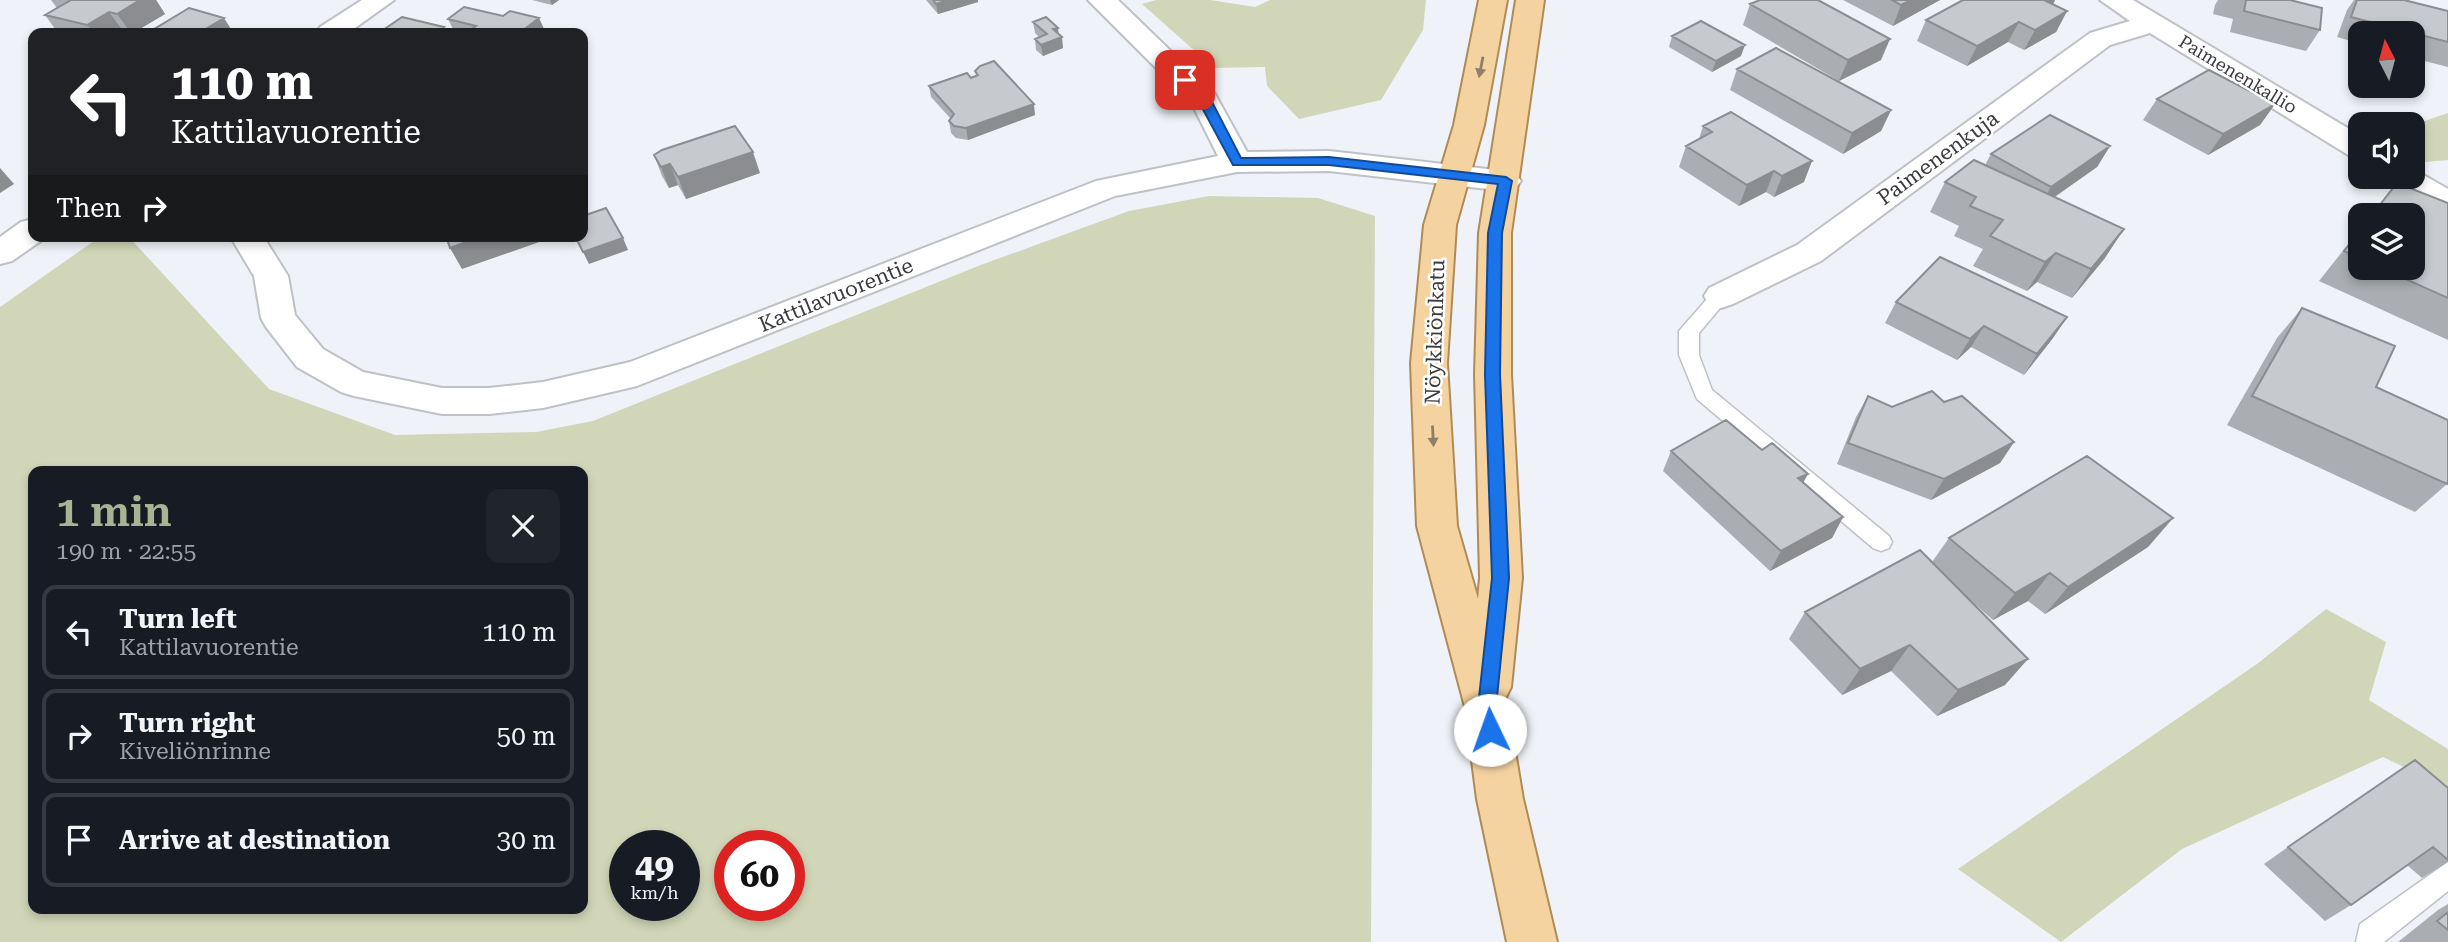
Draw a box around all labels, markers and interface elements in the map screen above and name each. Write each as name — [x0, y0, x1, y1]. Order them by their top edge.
north arrow — [2348, 21, 2426, 98]
map controls — [2348, 21, 2425, 280]
street label: Paimenenkallio — [2175, 30, 2301, 118]
pin — [1155, 50, 1215, 110]
text: 110 m — [171, 54, 313, 111]
icon: left — [56, 56, 147, 147]
one-way arrow — [1475, 56, 1486, 78]
icon: arrive — [1166, 61, 1204, 99]
street label: Paimenenkuja — [1873, 106, 2004, 210]
button: sound — [2348, 112, 2425, 189]
text: Kattilavuorentie — [171, 113, 421, 151]
icon: right — [135, 189, 173, 227]
text: Then — [56, 193, 121, 223]
button: layers — [2348, 203, 2425, 280]
street label: Kattilavuorentie — [755, 253, 917, 337]
street label: Nöykkiönkatu — [1420, 259, 1450, 405]
one-way arrow — [1427, 425, 1438, 447]
text: 1 min — [56, 487, 172, 536]
button: close — [486, 489, 560, 563]
text: 190 m · 22:55 — [56, 538, 196, 565]
text: Turn left — [119, 604, 237, 634]
icon: left — [60, 613, 98, 651]
text: 110 m — [482, 617, 556, 647]
text: Kattilavuorentie — [119, 634, 299, 661]
position arrow — [1453, 693, 1527, 767]
text: Turn right — [119, 708, 255, 738]
icon: right — [60, 717, 98, 755]
text: 50 m — [497, 721, 556, 751]
text: Kiveliönrinne — [119, 738, 271, 765]
icon: arrive — [60, 821, 98, 859]
text: Arrive at destination — [119, 825, 390, 855]
text: 30 m — [497, 825, 556, 855]
speed limit sign: 60 — [714, 830, 805, 921]
text: 49 — [635, 846, 674, 887]
text: km/h — [630, 882, 679, 903]

